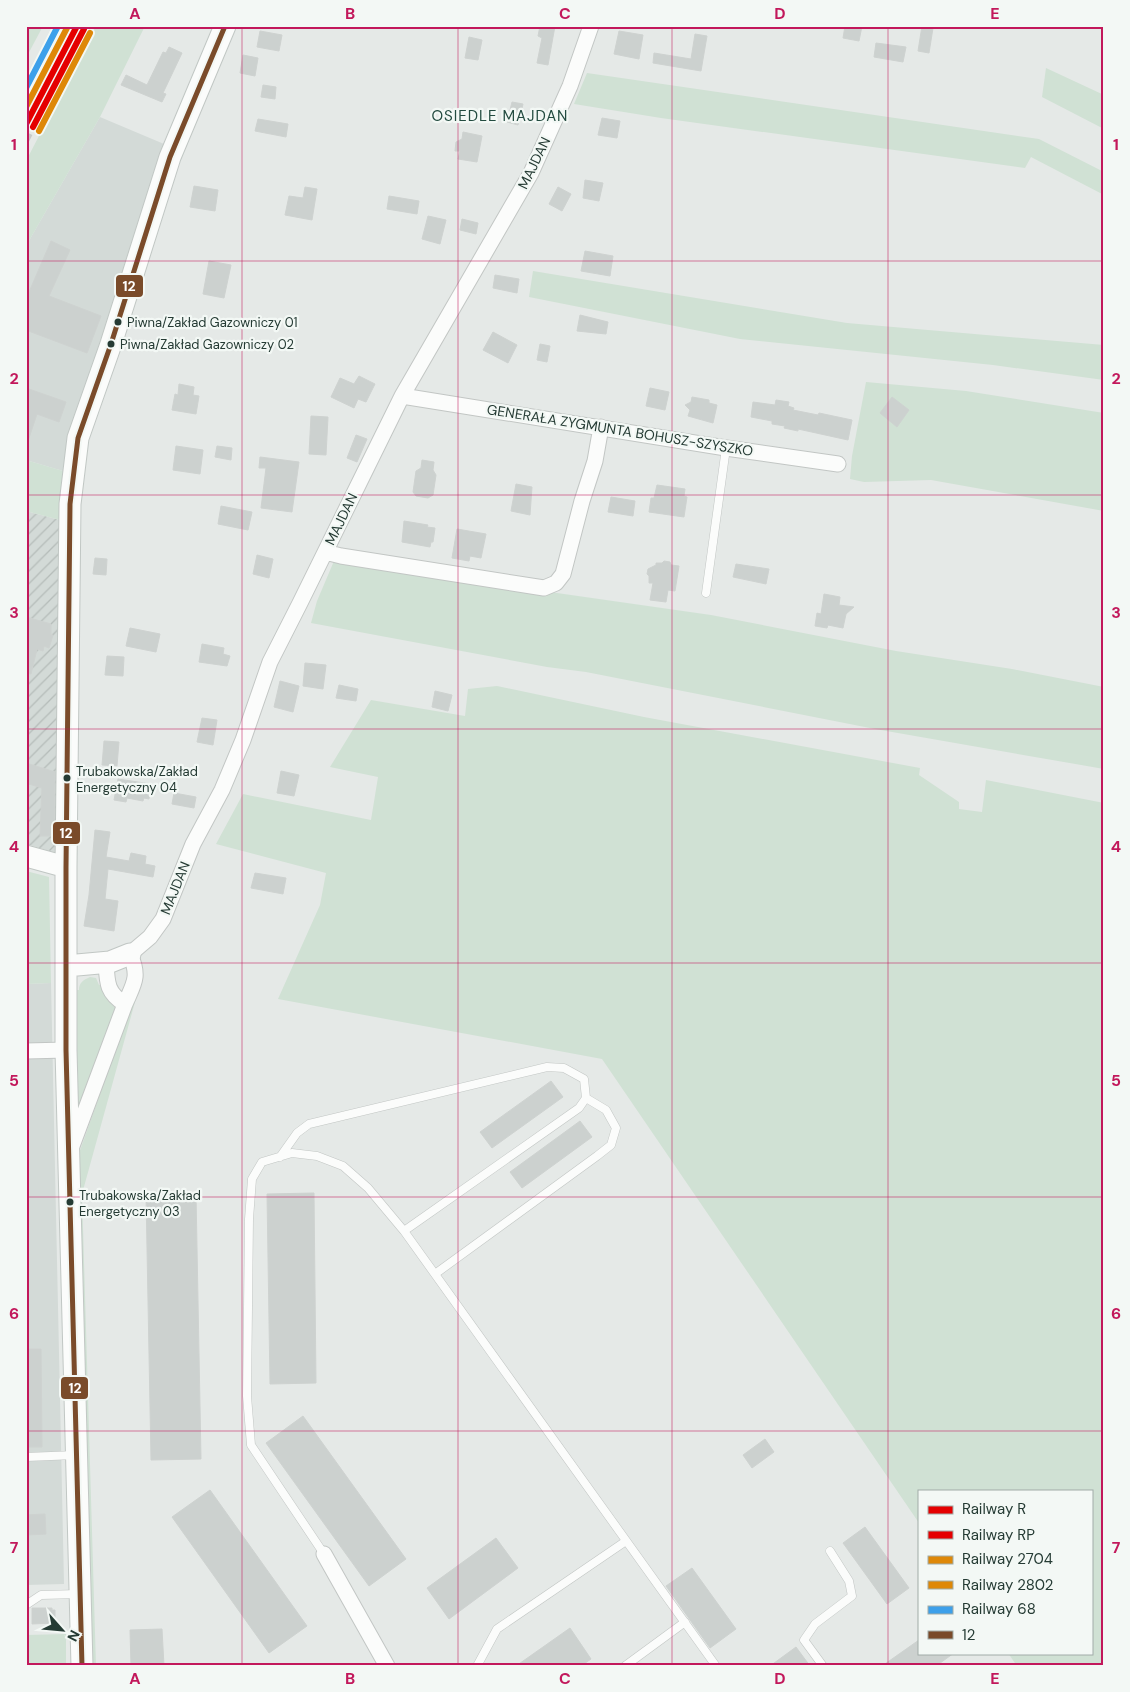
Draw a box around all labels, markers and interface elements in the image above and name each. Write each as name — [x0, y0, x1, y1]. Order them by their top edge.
text: A — [129, 3, 141, 24]
text: B — [345, 3, 355, 24]
text: C — [559, 3, 571, 24]
text: D — [774, 3, 786, 24]
text: E — [990, 3, 1000, 24]
district label: OSIEDLE MAJDAN — [432, 106, 568, 126]
text: 1 — [11, 134, 17, 155]
street label: MAJDAN — [514, 134, 554, 192]
text: 1 — [1113, 134, 1119, 155]
line badge: 12 — [115, 274, 144, 298]
text: 12 — [122, 277, 136, 295]
place label: Piwna/Zakład Gazowniczy 01 — [127, 314, 298, 331]
marker: Piwna/Zakład Gazowniczy 01 — [113, 317, 123, 327]
place label: Piwna/Zakład Gazowniczy 02 — [120, 336, 294, 353]
marker: Piwna/Zakład Gazowniczy 02 — [106, 339, 116, 349]
text: 2 — [9, 368, 19, 389]
text: 2 — [1111, 368, 1121, 389]
street label: GENERAŁA ZYGMUNTA BOHUSZ-SZYSZKO — [486, 400, 754, 460]
street label: MAJDAN — [321, 490, 361, 548]
text: 3 — [9, 602, 19, 623]
text: 3 — [1111, 602, 1121, 623]
place label: Trubakowska/Zakład Energetyczny 04 — [76, 763, 198, 796]
marker: Trubakowska/Zakład Energetyczny 04 — [62, 773, 72, 783]
line badge: 12 — [52, 821, 81, 845]
text: 12 — [59, 824, 73, 842]
text: 4 — [9, 836, 19, 857]
text: 4 — [1111, 836, 1121, 857]
street label: MAJDAN — [156, 859, 194, 917]
text: 5 — [9, 1070, 19, 1091]
text: 5 — [1111, 1070, 1121, 1091]
place label: Trubakowska/Zakład Energetyczny 03 — [79, 1187, 201, 1220]
marker: Trubakowska/Zakład Energetyczny 03 — [65, 1197, 75, 1207]
text: 6 — [9, 1303, 19, 1324]
text: 6 — [1111, 1303, 1121, 1324]
line badge: 12 — [60, 1376, 89, 1400]
text: 12 — [68, 1379, 82, 1397]
legend — [918, 1490, 1092, 1654]
text: Railway R — [962, 1499, 1026, 1519]
text: Railway RP — [962, 1525, 1035, 1545]
text: 7 — [10, 1537, 19, 1558]
text: 7 — [1112, 1537, 1121, 1558]
text: Railway 2704 — [962, 1549, 1053, 1569]
text: Railway 2802 — [962, 1575, 1054, 1595]
text: Railway 68 — [962, 1599, 1036, 1619]
north arrow — [38, 1604, 88, 1654]
text: 12 — [962, 1625, 975, 1645]
text: N — [63, 1627, 84, 1645]
text: A — [129, 1668, 141, 1689]
text: B — [345, 1668, 355, 1689]
text: C — [559, 1668, 571, 1689]
text: D — [774, 1668, 786, 1689]
text: E — [990, 1668, 1000, 1689]

